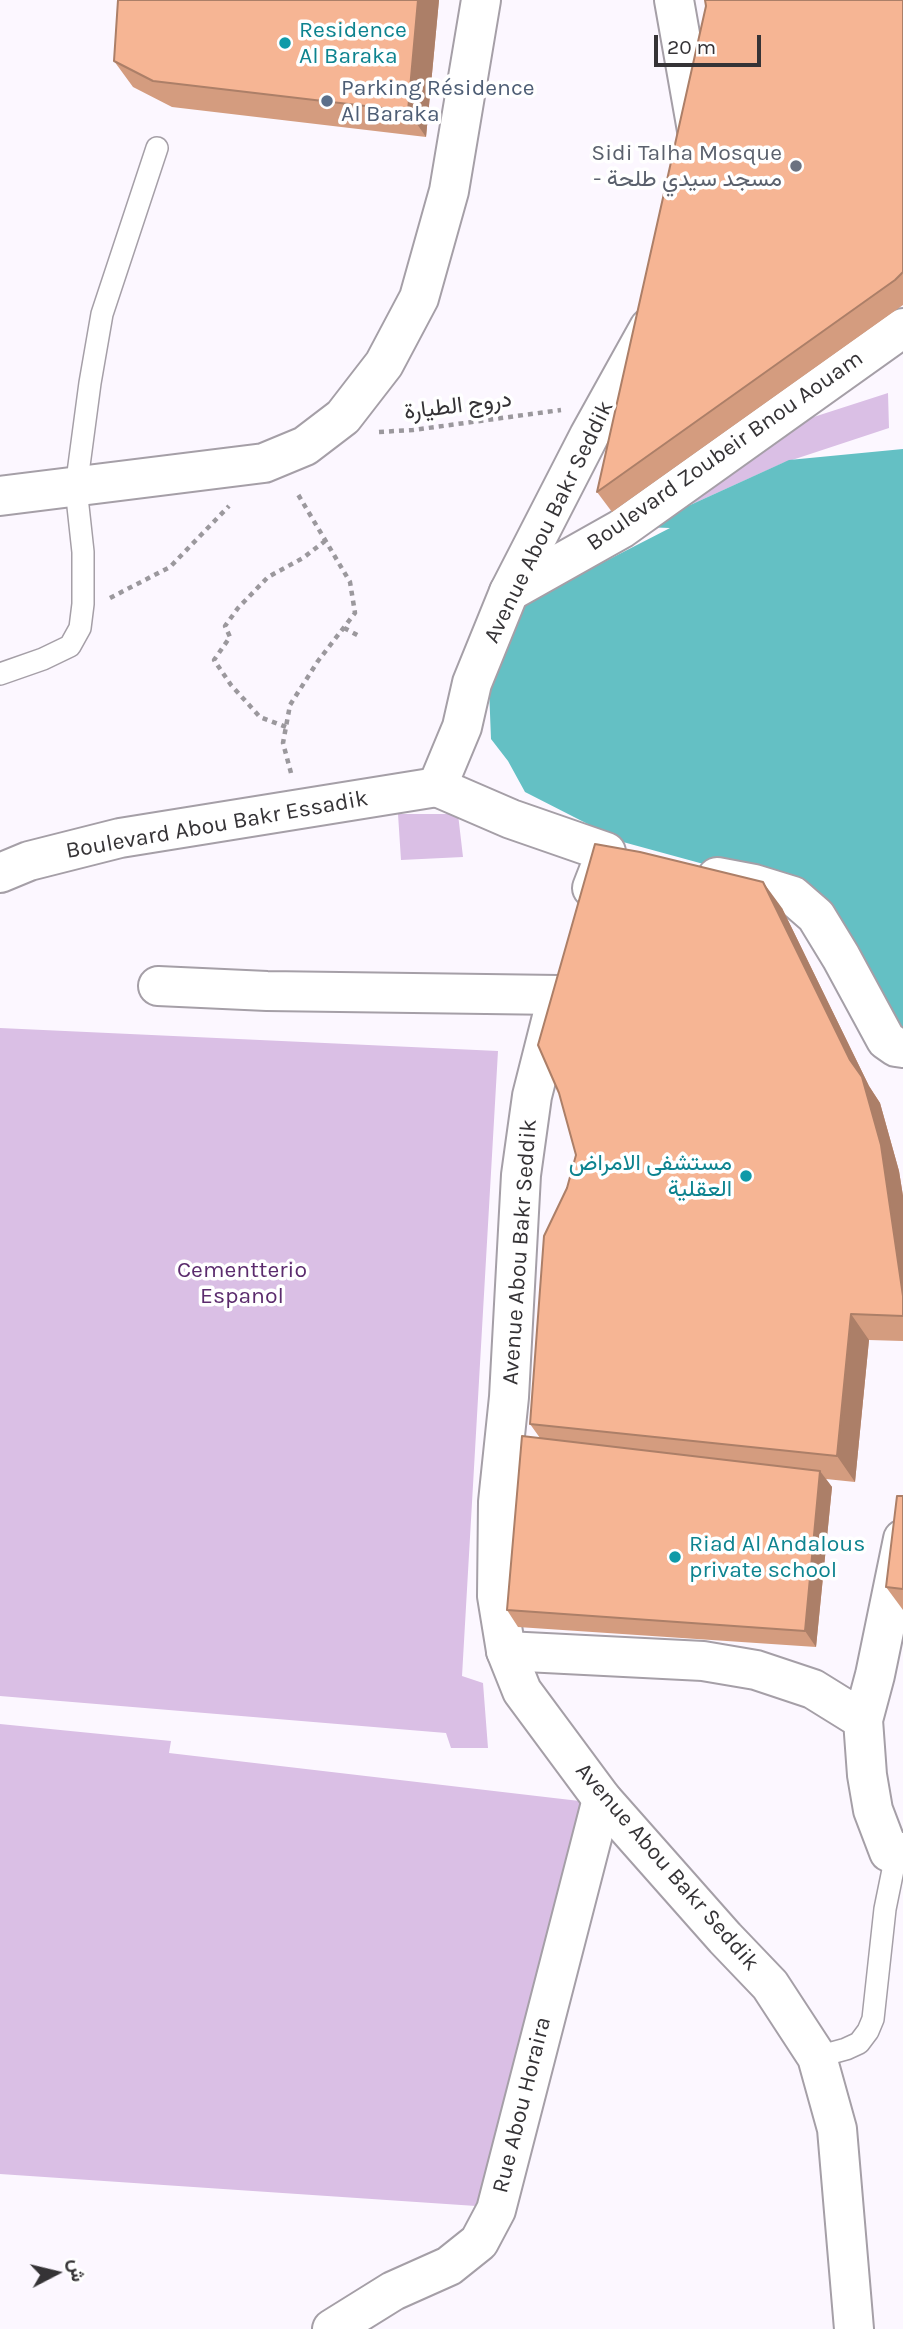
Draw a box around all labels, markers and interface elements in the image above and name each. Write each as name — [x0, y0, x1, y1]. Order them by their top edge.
place label: Residence Al Baraka — [299, 16, 407, 70]
scale bar — [658, 21, 765, 65]
marker: Residence Al Baraka — [277, 35, 293, 51]
text: 20 m — [667, 35, 716, 59]
place label: Parking Résidence Al Baraka — [341, 74, 535, 128]
marker: Parking Résidence Al Baraka — [319, 93, 335, 109]
place label: Sidi Talha Mosque - مسجد سيدي طلحة — [591, 139, 782, 193]
marker: Sidi Talha Mosque - مسجد سيدي طلحة — [788, 158, 804, 174]
street label: Boulevard Zoubeir Bnou Aouam — [582, 345, 868, 557]
street label: دروج الطيارة — [403, 386, 513, 426]
street label: Avenue Abou Bakr Seddik — [478, 396, 620, 648]
street label: Boulevard Abou Bakr Essadik — [64, 785, 370, 865]
street label: Avenue Abou Bakr Seddik — [497, 1118, 543, 1386]
place label: مستشفى الامراض العقلية — [569, 1149, 732, 1203]
marker: مستشفى الامراض العقلية — [738, 1168, 754, 1184]
park label: Cementterio Espanol — [177, 1256, 307, 1310]
place label: Riad Al Andalous private school — [689, 1530, 865, 1584]
marker: Riad Al Andalous private school — [667, 1549, 683, 1565]
street label: Avenue Abou Bakr Seddik — [569, 1757, 765, 1977]
street label: Rue Abou Horaira — [487, 2014, 557, 2196]
north arrow — [21, 2238, 91, 2308]
text: ش — [65, 2258, 89, 2283]

